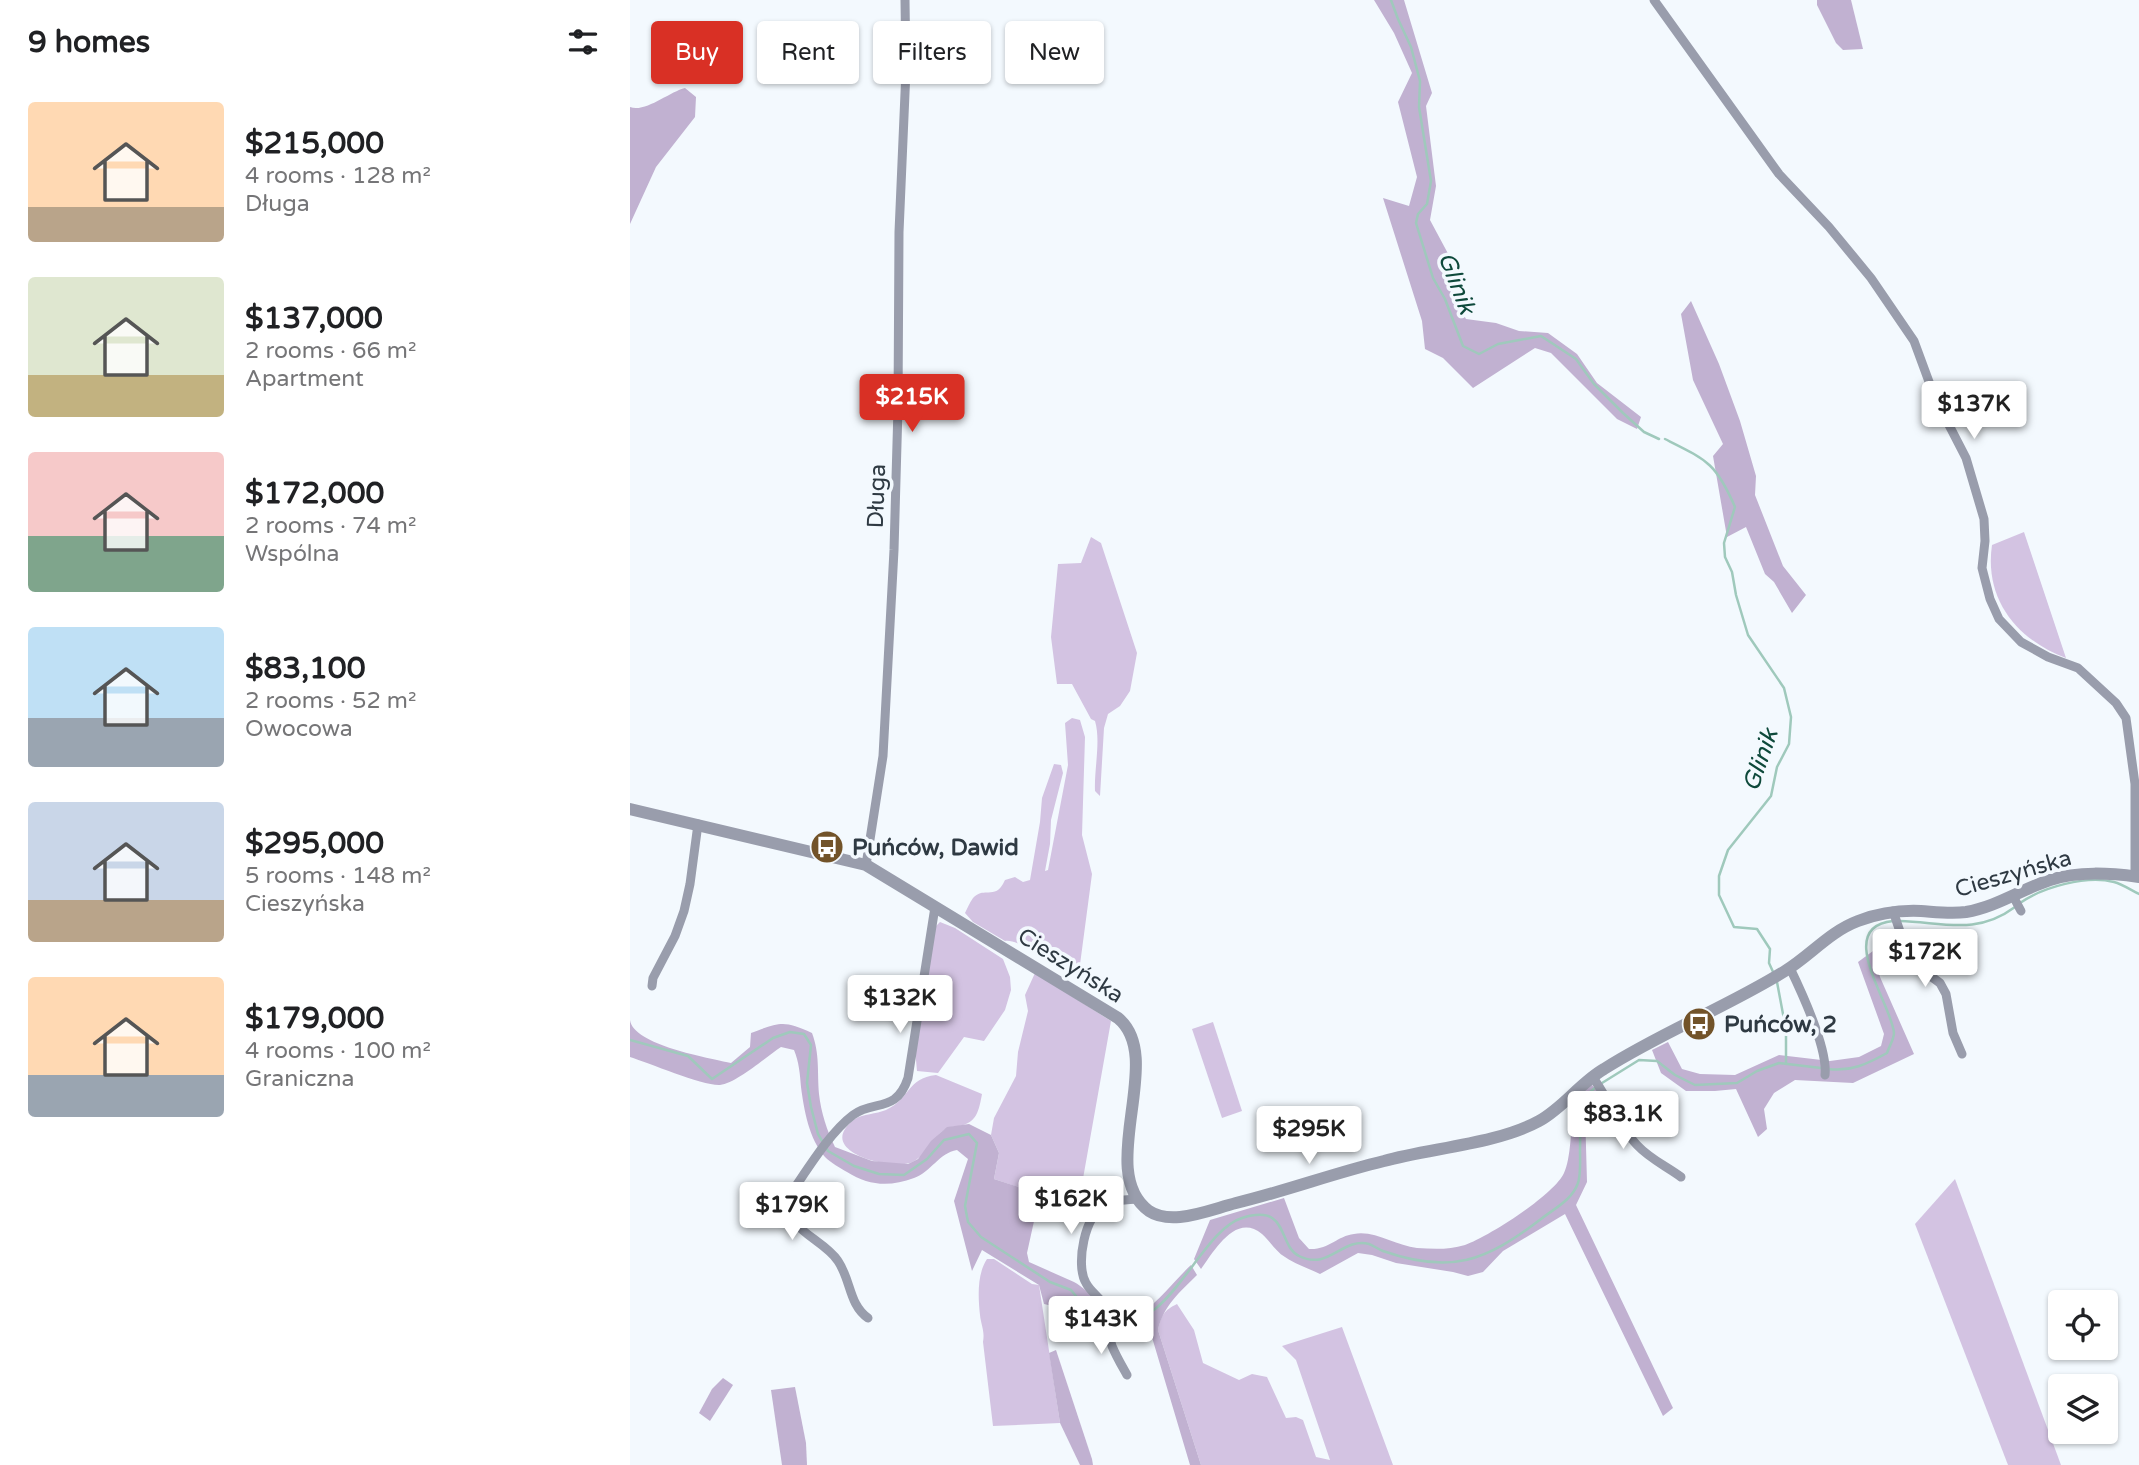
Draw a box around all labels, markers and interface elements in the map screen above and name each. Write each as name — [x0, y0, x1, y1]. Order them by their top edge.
chip: Buy — [651, 21, 743, 84]
chip: Rent — [757, 21, 859, 84]
chip: Filters — [873, 21, 991, 84]
chip: New — [1005, 21, 1104, 84]
icon: filters — [564, 23, 602, 61]
text: 9 homes — [28, 24, 150, 61]
text: $215,000 — [245, 125, 384, 162]
icon: home — [84, 130, 168, 214]
text: 4 rooms · 128 m² — [245, 162, 431, 190]
text: Długa — [245, 190, 310, 218]
water label: Glinik — [1432, 248, 1482, 320]
text: $137,000 — [245, 300, 383, 337]
icon: home — [84, 305, 168, 389]
text: 2 rooms · 66 m² — [245, 337, 416, 365]
text: Apartment — [245, 365, 364, 393]
pin: $215K — [863, 374, 961, 434]
pin: $137K — [1925, 382, 2023, 441]
text: $215K — [876, 383, 948, 411]
text: $137K — [1938, 390, 2010, 418]
street label: Długa — [862, 463, 892, 529]
text: $172,000 — [245, 475, 384, 512]
icon: home — [84, 480, 168, 564]
text: 2 rooms · 74 m² — [245, 512, 416, 540]
text: Wspólna — [245, 540, 340, 568]
text: $83,100 — [245, 650, 365, 687]
icon: home — [84, 655, 168, 739]
text: 2 rooms · 52 m² — [245, 687, 416, 715]
text: Owocowa — [245, 715, 353, 743]
water label: Glinik — [1736, 723, 1785, 795]
text: $295,000 — [245, 825, 384, 862]
bus stop icon: Puńców, Dawid — [808, 828, 846, 866]
icon: home — [84, 830, 168, 914]
place label: Puńców, Dawid — [852, 834, 1019, 862]
street label: Cieszyńska — [1952, 844, 2075, 904]
text: 5 rooms · 148 m² — [245, 862, 431, 890]
text: Cieszyńska — [245, 890, 365, 918]
street label: Cieszyńska — [1012, 922, 1129, 1009]
pin: $172K — [1876, 930, 1974, 989]
text: $172K — [1889, 938, 1961, 966]
pin: $132K — [851, 976, 949, 1035]
text: $132K — [864, 984, 936, 1012]
text: $179,000 — [245, 1000, 384, 1037]
icon: home — [84, 1005, 168, 1089]
bus stop icon: Puńców, 2 — [1680, 1005, 1718, 1043]
place label: Puńców, 2 — [1724, 1011, 1837, 1039]
text: 4 rooms · 100 m² — [245, 1037, 431, 1065]
text: Graniczna — [245, 1065, 355, 1093]
pin: $83.1K — [1566, 1092, 1680, 1151]
text: $83.1K — [1584, 1100, 1662, 1128]
pin: $295K — [1260, 1106, 1358, 1166]
text: $295K — [1273, 1115, 1345, 1143]
pin: $162K — [1022, 1176, 1120, 1236]
pin: $179K — [743, 1182, 841, 1242]
text: $162K — [1035, 1185, 1107, 1213]
text: $179K — [756, 1191, 828, 1219]
map controls — [2048, 1290, 2118, 1444]
button: locate — [2048, 1290, 2118, 1360]
pin: $143K — [1052, 1296, 1150, 1356]
text: $143K — [1065, 1305, 1137, 1333]
button: layers — [2048, 1374, 2118, 1444]

